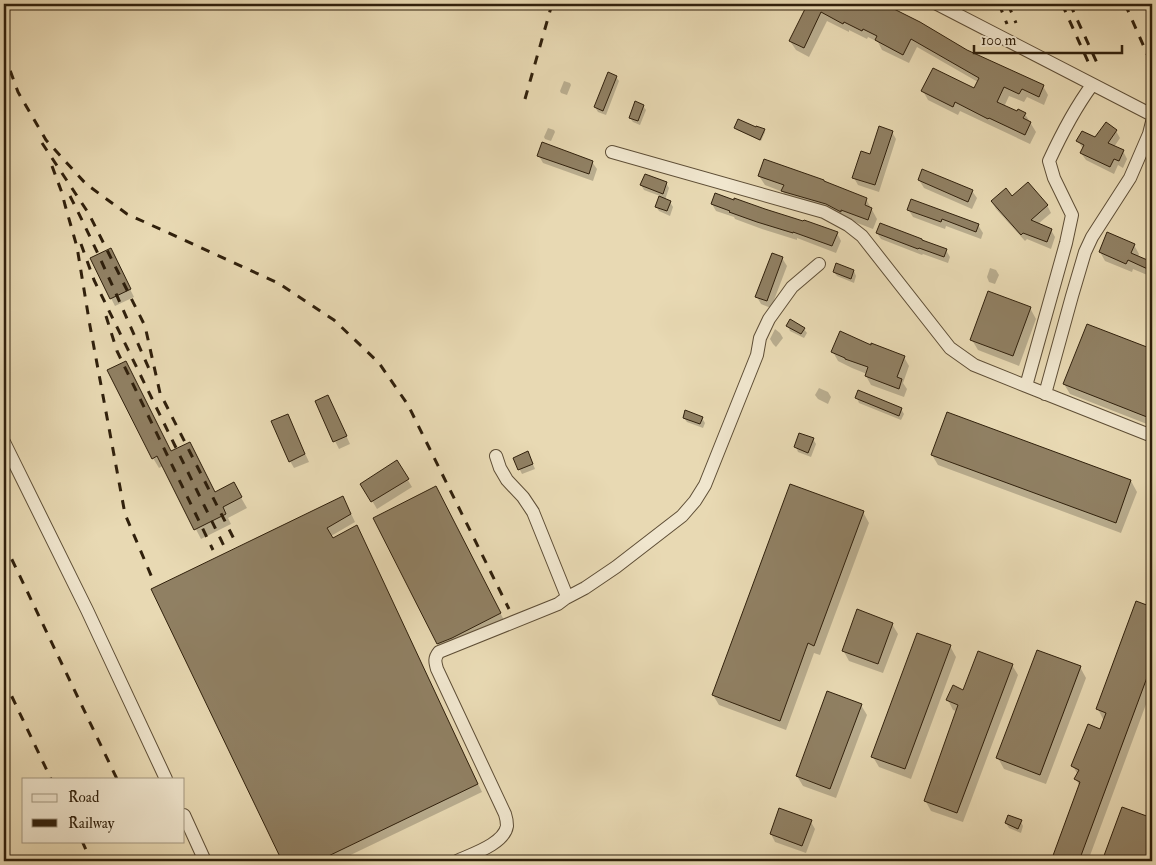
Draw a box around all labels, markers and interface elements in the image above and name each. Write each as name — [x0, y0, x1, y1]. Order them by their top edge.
scale bar — [974, 22, 1121, 54]
text: 100 m — [981, 31, 1017, 50]
legend — [22, 778, 185, 842]
text: Road — [68, 788, 100, 807]
text: Railway — [68, 814, 115, 833]

